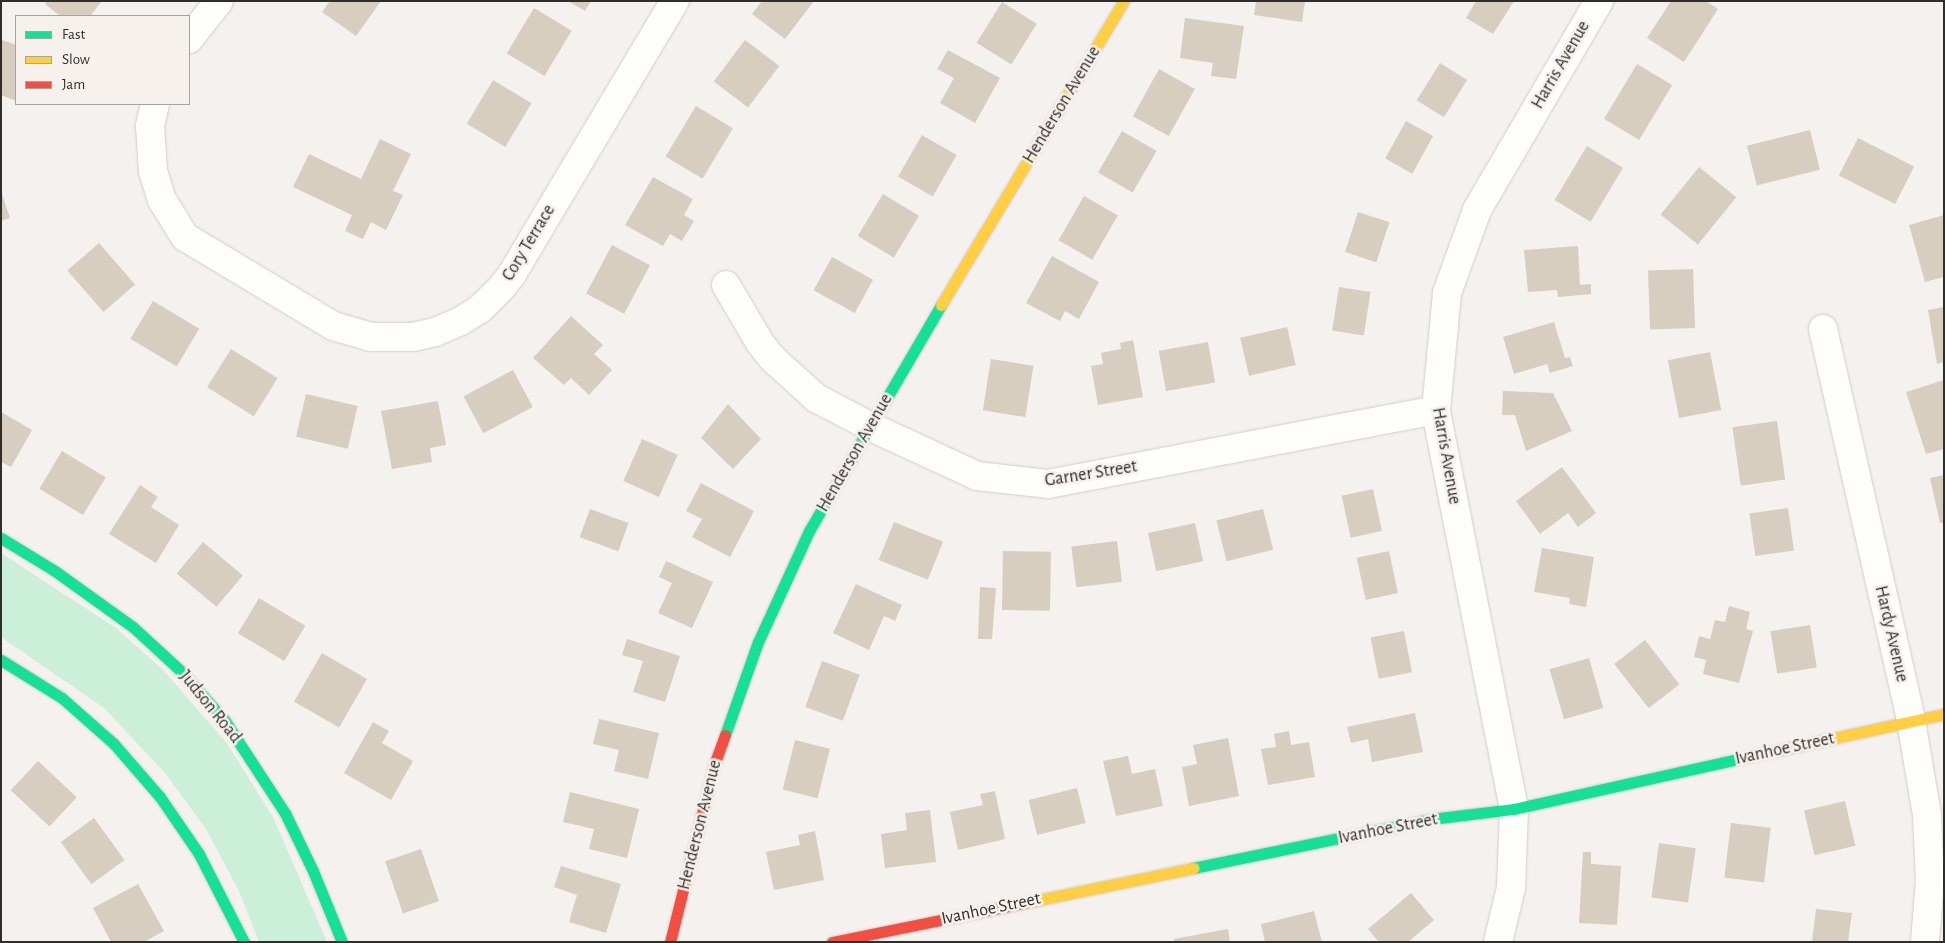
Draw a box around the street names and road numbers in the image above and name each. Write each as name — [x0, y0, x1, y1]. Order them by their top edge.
street label: Harris Avenue — [1527, 17, 1595, 113]
street label: Henderson Avenue — [1018, 42, 1106, 168]
street label: Cory Terrace — [498, 201, 560, 285]
street label: Henderson Avenue — [812, 390, 898, 516]
street label: Harris Avenue — [1427, 406, 1465, 506]
street label: Garner Street — [1043, 456, 1139, 492]
street label: Hardy Avenue — [1869, 584, 1913, 684]
street label: Judson Road — [174, 666, 246, 748]
street label: Ivanhoe Street — [1733, 728, 1837, 770]
street label: Henderson Avenue — [673, 758, 727, 892]
street label: Ivanhoe Street — [1336, 809, 1440, 849]
street label: Ivanhoe Street — [939, 888, 1043, 930]

